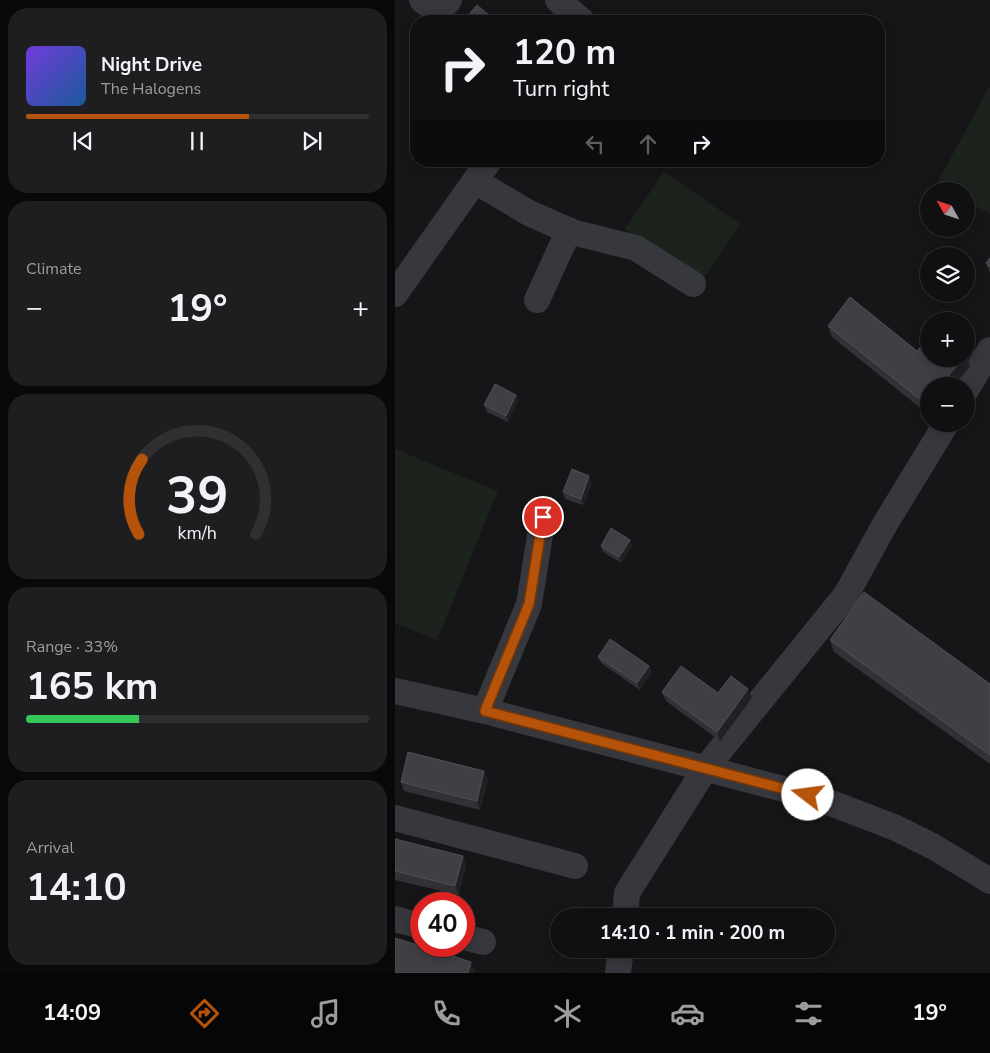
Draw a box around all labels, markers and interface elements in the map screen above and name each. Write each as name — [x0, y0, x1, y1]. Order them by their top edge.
text: 120 m — [513, 29, 616, 76]
icon: right — [430, 35, 495, 100]
text: Night Drive — [101, 52, 202, 78]
text: Turn right — [513, 74, 609, 104]
text: The Halogens — [101, 78, 201, 100]
icon: previous — [69, 127, 97, 155]
icon: pause — [183, 127, 211, 155]
icon: next — [298, 127, 326, 155]
icon: left — [581, 130, 609, 158]
icon: ahead — [634, 130, 662, 158]
icon: right — [687, 130, 715, 158]
north arrow — [920, 182, 975, 238]
map controls — [920, 182, 975, 432]
button: layers — [920, 247, 975, 302]
text: Climate — [26, 258, 81, 280]
text: 19° — [167, 283, 228, 334]
text: − — [26, 289, 43, 327]
text: + — [352, 289, 369, 327]
button: + — [920, 312, 975, 367]
button: − — [920, 377, 975, 432]
text: 39 — [166, 460, 229, 531]
pin — [522, 496, 564, 538]
icon: arrive — [529, 503, 557, 531]
text: km/h — [178, 521, 217, 545]
text: Range · 33% — [26, 636, 118, 658]
text: 165 km — [26, 661, 158, 712]
position arrow — [781, 768, 833, 820]
text: Arrival — [26, 837, 74, 859]
text: 14:10 — [26, 862, 127, 913]
speed limit sign: 40 — [410, 892, 475, 957]
text: 14:10 · 1 min · 200 m — [600, 920, 785, 946]
icon: directions — [187, 996, 222, 1031]
icon: music — [308, 996, 343, 1031]
icon: phone — [429, 996, 464, 1031]
icon: climate — [550, 996, 585, 1031]
icon: car — [670, 996, 705, 1031]
icon: filters — [791, 996, 826, 1031]
text: 14:09 — [43, 998, 101, 1028]
text: 19° — [912, 998, 947, 1028]

